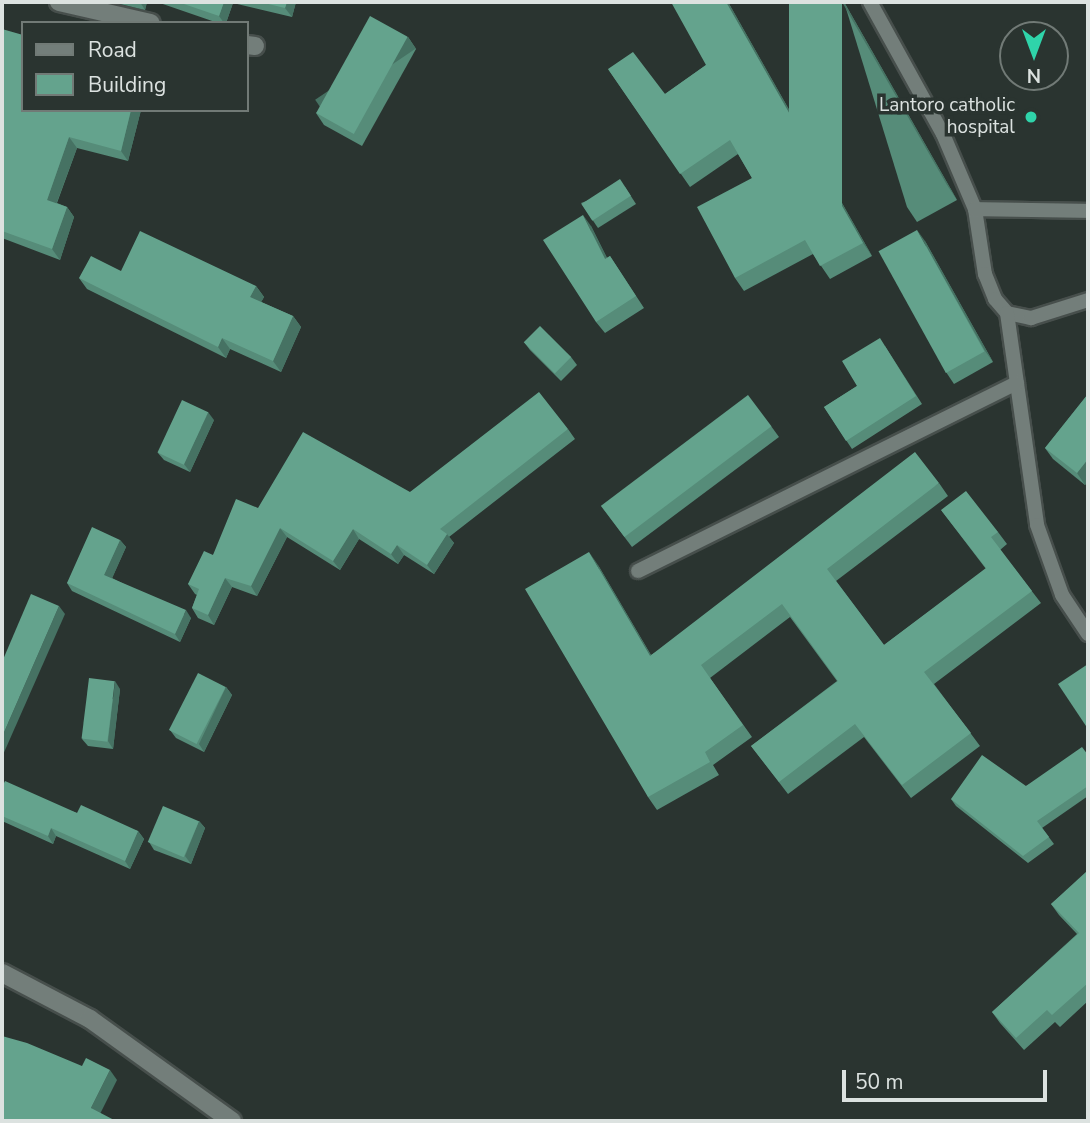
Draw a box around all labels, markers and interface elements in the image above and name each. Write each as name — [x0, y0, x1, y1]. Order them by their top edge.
legend — [21, 21, 248, 112]
north arrow — [999, 21, 1069, 91]
text: Road — [88, 36, 137, 64]
text: N — [1027, 62, 1041, 88]
text: Building — [88, 71, 166, 99]
place label: Lantoro catholic hospital — [879, 95, 1015, 139]
marker: Lantoro catholic hospital — [1021, 107, 1041, 127]
scale bar — [845, 1056, 1050, 1100]
text: 50 m — [855, 1068, 904, 1096]

